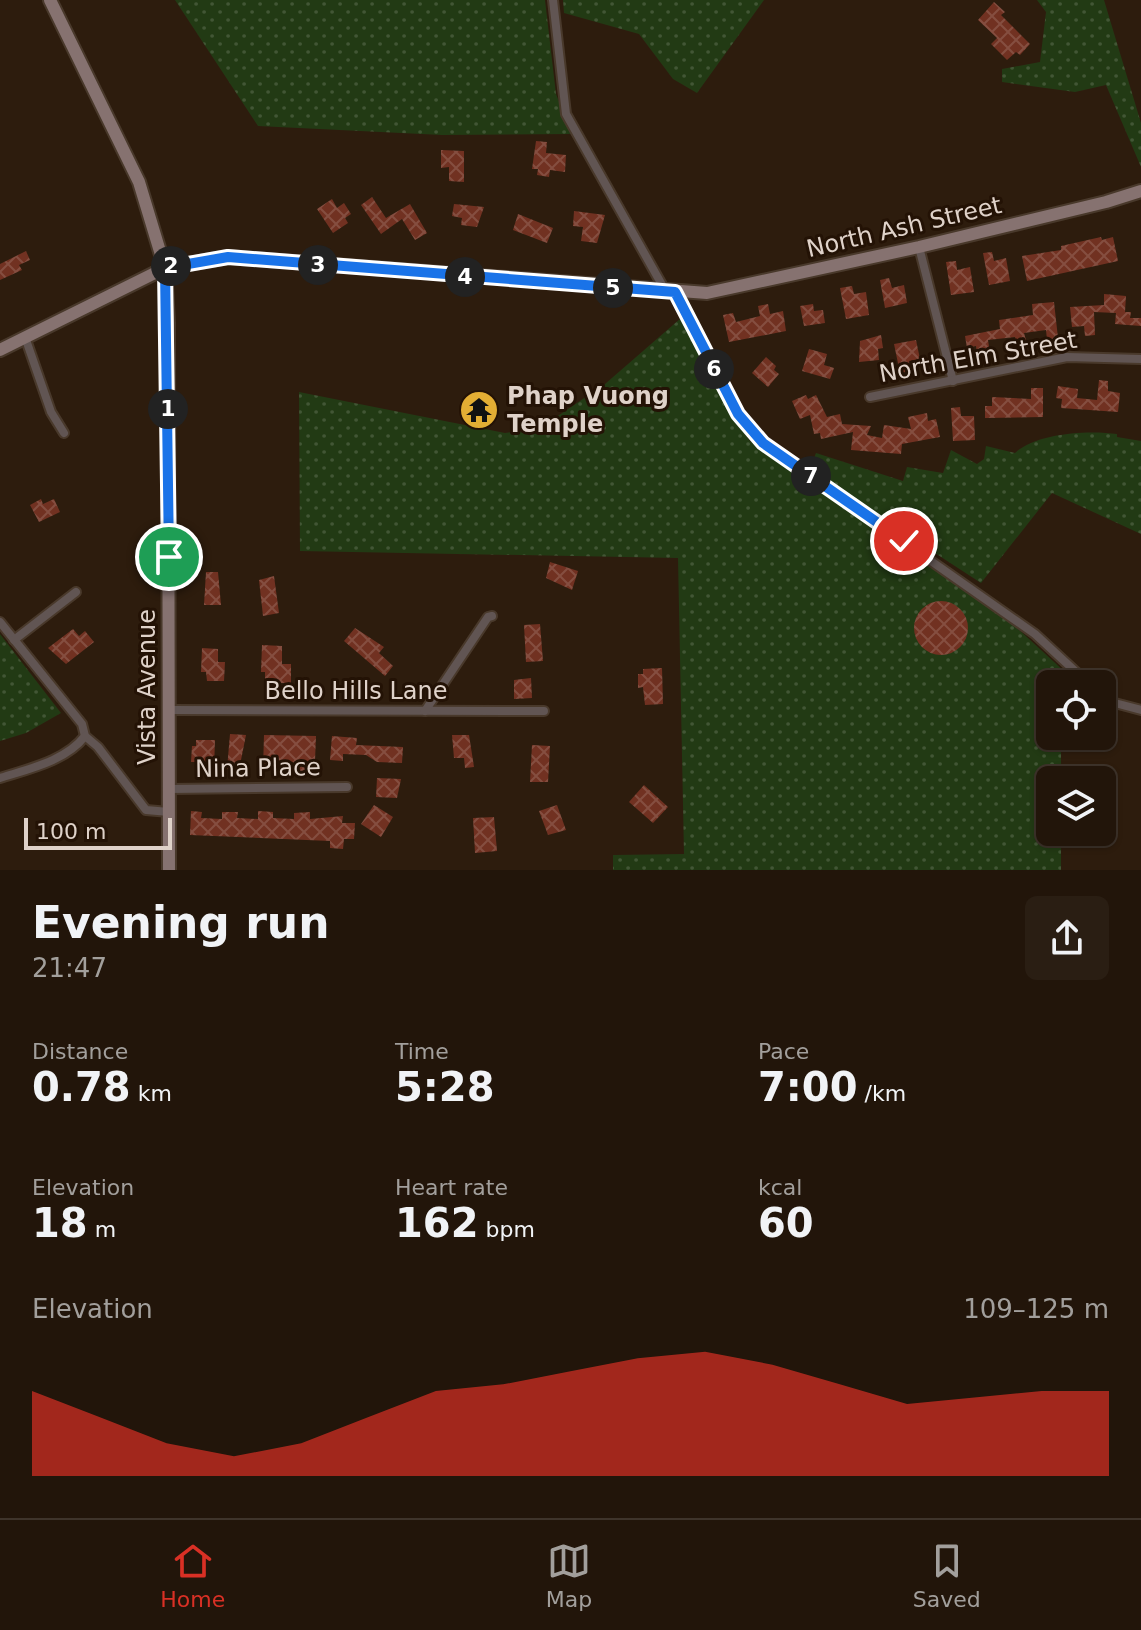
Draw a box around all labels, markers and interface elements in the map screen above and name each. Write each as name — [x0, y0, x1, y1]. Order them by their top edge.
street label: North Ash Street — [804, 191, 1004, 263]
pin: 3 — [298, 245, 338, 285]
pin: 2 — [151, 246, 191, 286]
text: 3 — [310, 252, 326, 277]
text: 2 — [163, 253, 179, 278]
pin: 4 — [445, 257, 485, 297]
text: 4 — [457, 264, 473, 289]
pin: 5 — [593, 268, 633, 308]
text: 5 — [605, 275, 621, 300]
street label: North Elm Street — [877, 326, 1079, 388]
pin: 6 — [694, 349, 734, 389]
text: 6 — [706, 356, 722, 381]
place label: Phap Vuong Temple — [507, 382, 669, 438]
pin: 1 — [148, 389, 188, 429]
temple icon: Phap Vuong Temple — [458, 389, 500, 431]
text: 1 — [160, 396, 176, 421]
pin: 7 — [791, 456, 831, 496]
text: 7 — [803, 463, 819, 488]
pin — [870, 507, 938, 575]
icon: check — [882, 519, 926, 563]
pin — [135, 523, 203, 591]
icon: arrive — [147, 535, 191, 579]
street label: Vista Avenue — [133, 609, 161, 765]
map controls — [1036, 670, 1116, 846]
button: locate — [1036, 670, 1116, 750]
street label: Bello Hills Lane — [264, 677, 448, 705]
street label: Nina Place — [195, 753, 321, 783]
button: layers — [1036, 766, 1116, 846]
scale bar — [24, 814, 172, 850]
text: 100 m — [36, 819, 106, 844]
button: share — [1025, 896, 1109, 980]
text: Evening run — [32, 897, 329, 948]
text: 21:47 — [32, 953, 107, 983]
text: Distance — [32, 1039, 128, 1064]
text: Time — [395, 1039, 449, 1064]
text: Pace — [758, 1039, 809, 1064]
text: 0.78 — [32, 1064, 131, 1110]
text: 5:28 — [395, 1064, 495, 1110]
text: 7:00 — [758, 1064, 858, 1110]
text: km — [131, 1081, 172, 1106]
text: /km — [858, 1081, 906, 1106]
text: Elevation — [32, 1175, 134, 1200]
text: Heart rate — [395, 1175, 508, 1200]
text: kcal — [758, 1175, 802, 1200]
text: 18 — [32, 1200, 88, 1246]
text: 162 — [395, 1200, 479, 1246]
text: 60 — [758, 1200, 814, 1246]
text: m — [88, 1217, 116, 1242]
text: bpm — [479, 1217, 535, 1242]
text: Elevation — [32, 1294, 153, 1324]
text: 109–125 m — [963, 1294, 1109, 1324]
tab: Home — [160, 1539, 225, 1612]
tab: Map — [546, 1539, 592, 1612]
tab: Saved — [913, 1539, 981, 1612]

